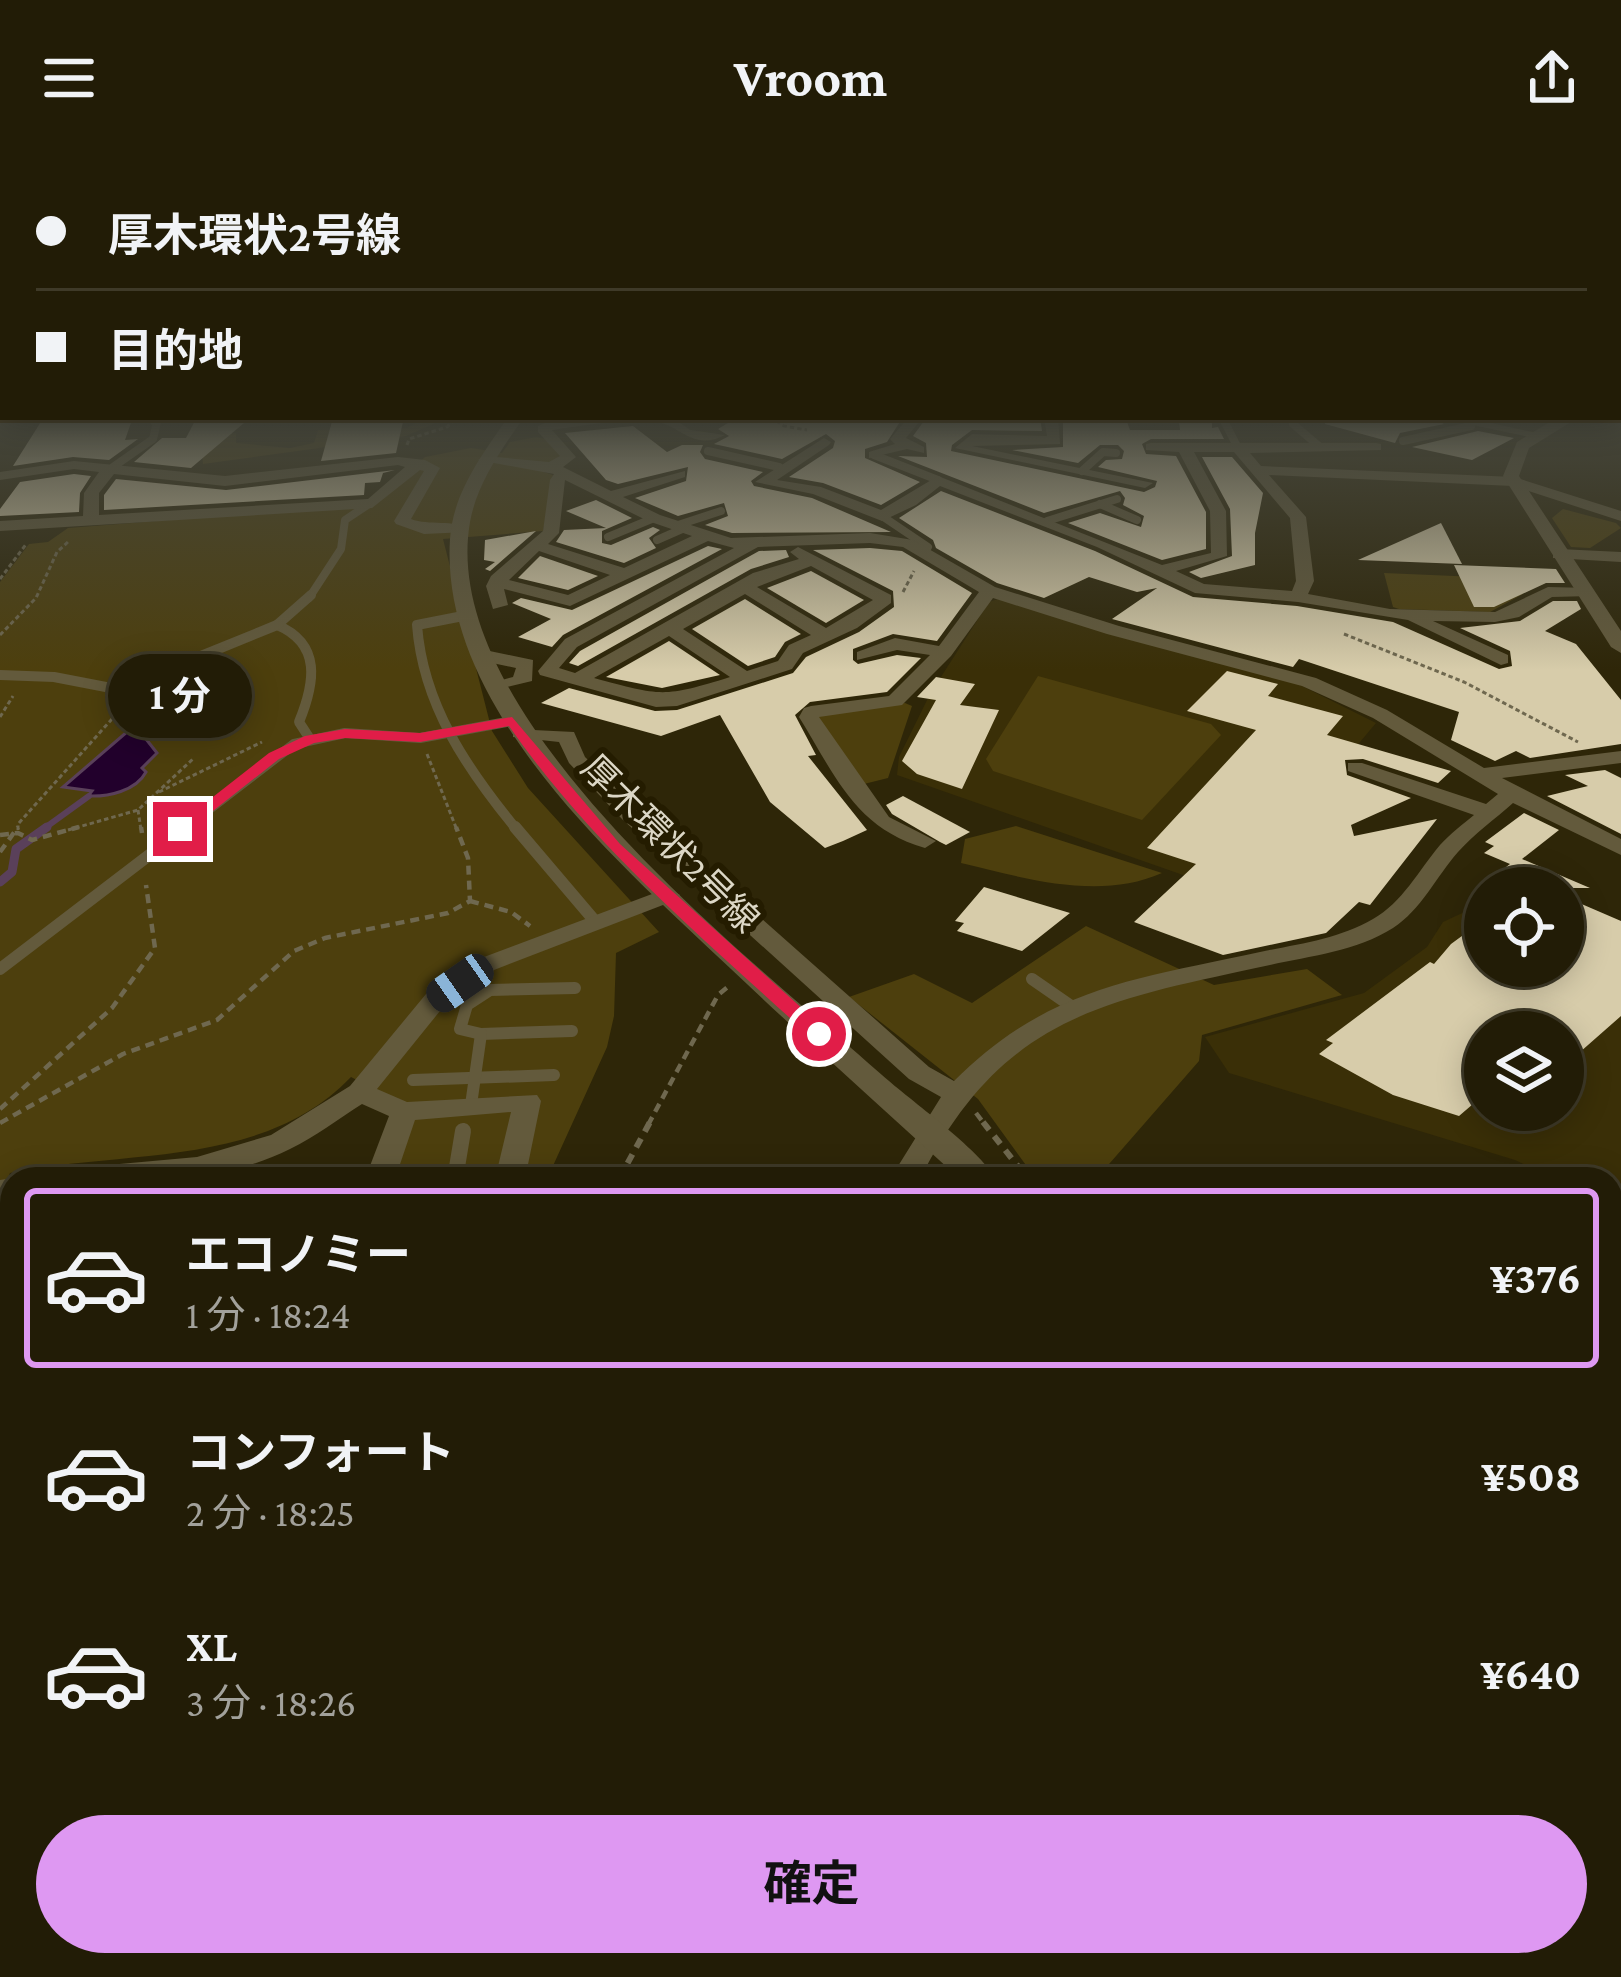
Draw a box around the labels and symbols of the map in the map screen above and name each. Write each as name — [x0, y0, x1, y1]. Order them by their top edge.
callout: 1 分 — [108, 655, 252, 739]
street label: 厚木環状2号線 — [574, 747, 767, 940]
route end — [153, 802, 207, 856]
car — [420, 948, 500, 1018]
route start — [792, 1007, 846, 1061]

